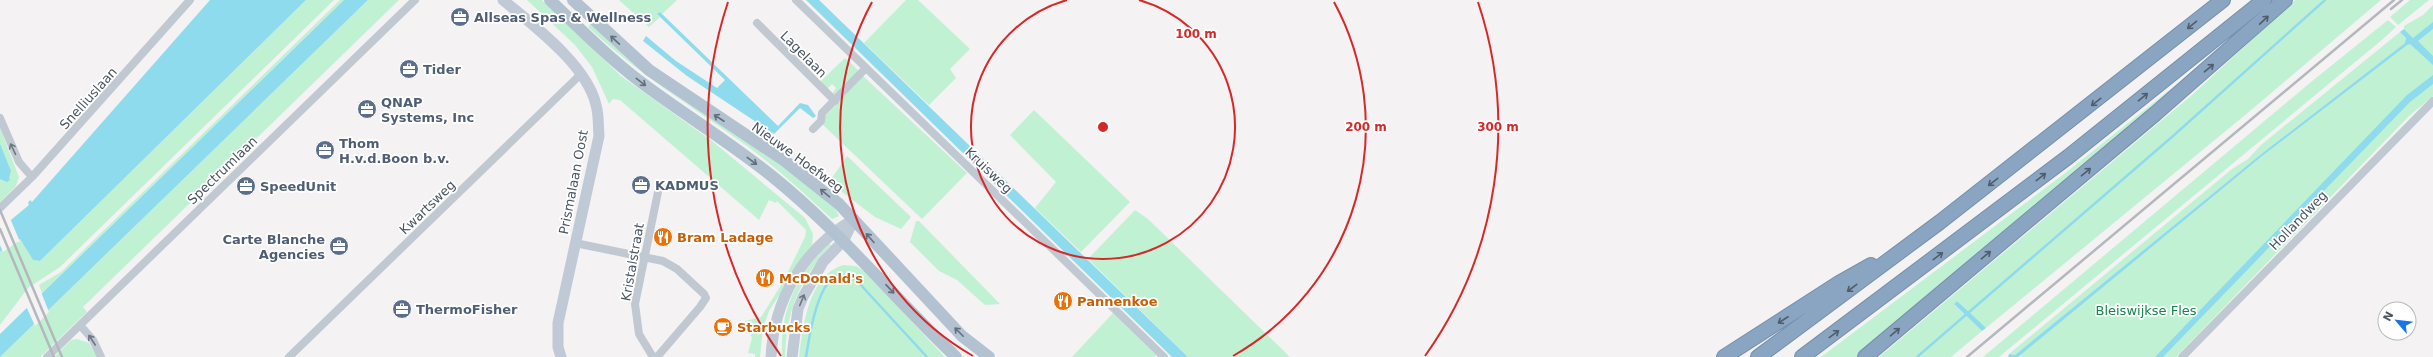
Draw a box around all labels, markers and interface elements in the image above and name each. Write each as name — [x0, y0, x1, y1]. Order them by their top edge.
office icon: Allseas Spas & Wellness — [449, 6, 471, 28]
place label: Allseas Spas & Wellness — [474, 10, 652, 25]
one-way arrow — [2259, 15, 2269, 25]
one-way arrow — [2187, 20, 2198, 29]
text: 100 m — [1175, 27, 1217, 41]
street label: Lagelaan — [777, 28, 830, 81]
one-way arrow — [610, 35, 620, 45]
office icon: Tider — [398, 58, 420, 80]
place label: Tider — [423, 62, 461, 77]
street label: Snelliuslaan — [57, 64, 120, 132]
one-way arrow — [2203, 64, 2214, 73]
one-way arrow — [636, 78, 647, 86]
one-way arrow — [2138, 93, 2149, 101]
place label: QNAP Systems, Inc — [381, 95, 474, 125]
office icon: QNAP Systems, Inc — [356, 98, 378, 120]
one-way arrow — [2090, 98, 2101, 106]
one-way arrow — [714, 114, 725, 122]
street label: Nieuwe Hoefweg — [749, 119, 846, 196]
centre of rings — [1096, 120, 1110, 134]
text: 200 m — [1345, 120, 1387, 134]
text: 300 m — [1477, 120, 1519, 134]
street label: Prismalaan Oost — [556, 129, 591, 236]
street label: Spectrumlaan — [184, 133, 260, 207]
place label: Thom H.v.d.Boon b.v. — [339, 136, 450, 166]
office icon: Thom H.v.d.Boon b.v. — [314, 139, 336, 161]
one-way arrow — [9, 144, 16, 156]
street label: Kruisweg — [962, 144, 1015, 196]
one-way arrow — [747, 157, 758, 165]
one-way arrow — [2081, 167, 2091, 176]
one-way arrow — [2036, 173, 2047, 182]
office icon: KADMUS — [630, 174, 652, 196]
office icon: SpeedUnit — [235, 175, 257, 197]
street label: Kwartsweg — [397, 177, 458, 237]
one-way arrow — [1987, 177, 1998, 186]
place label: KADMUS — [655, 178, 719, 193]
place label: SpeedUnit — [260, 179, 336, 194]
one-way arrow — [820, 188, 831, 197]
street label: Hollandweg — [2266, 188, 2330, 253]
street label: Kristalstraat — [618, 222, 647, 302]
restaurant icon: Bram Ladage — [652, 226, 674, 248]
place label: Bram Ladage — [677, 230, 774, 245]
place label: Carte Blanche Agencies — [223, 232, 325, 262]
one-way arrow — [865, 233, 874, 243]
office icon: Carte Blanche Agencies — [328, 235, 350, 257]
one-way arrow — [1981, 251, 1992, 260]
one-way arrow — [1932, 252, 1943, 260]
restaurant icon: McDonald's — [754, 267, 776, 289]
place label: McDonald's — [779, 271, 863, 286]
one-way arrow — [885, 284, 895, 294]
one-way arrow — [1847, 284, 1858, 292]
restaurant icon: Pannenkoe — [1052, 290, 1074, 312]
place label: Pannenkoe — [1077, 294, 1158, 309]
one-way arrow — [798, 295, 806, 307]
office icon: ThermoFisher — [391, 298, 413, 320]
north arrow — [2377, 301, 2417, 341]
place label: ThermoFisher — [416, 302, 518, 317]
park label: Bleiswijkse Fles — [2095, 303, 2197, 318]
text: N — [2381, 309, 2397, 324]
cafe icon: Starbucks — [712, 316, 734, 338]
one-way arrow — [1778, 316, 1789, 324]
place label: Starbucks — [737, 320, 811, 335]
one-way arrow — [954, 327, 964, 337]
one-way arrow — [1889, 327, 1900, 336]
one-way arrow — [1828, 330, 1839, 338]
one-way arrow — [88, 334, 96, 346]

